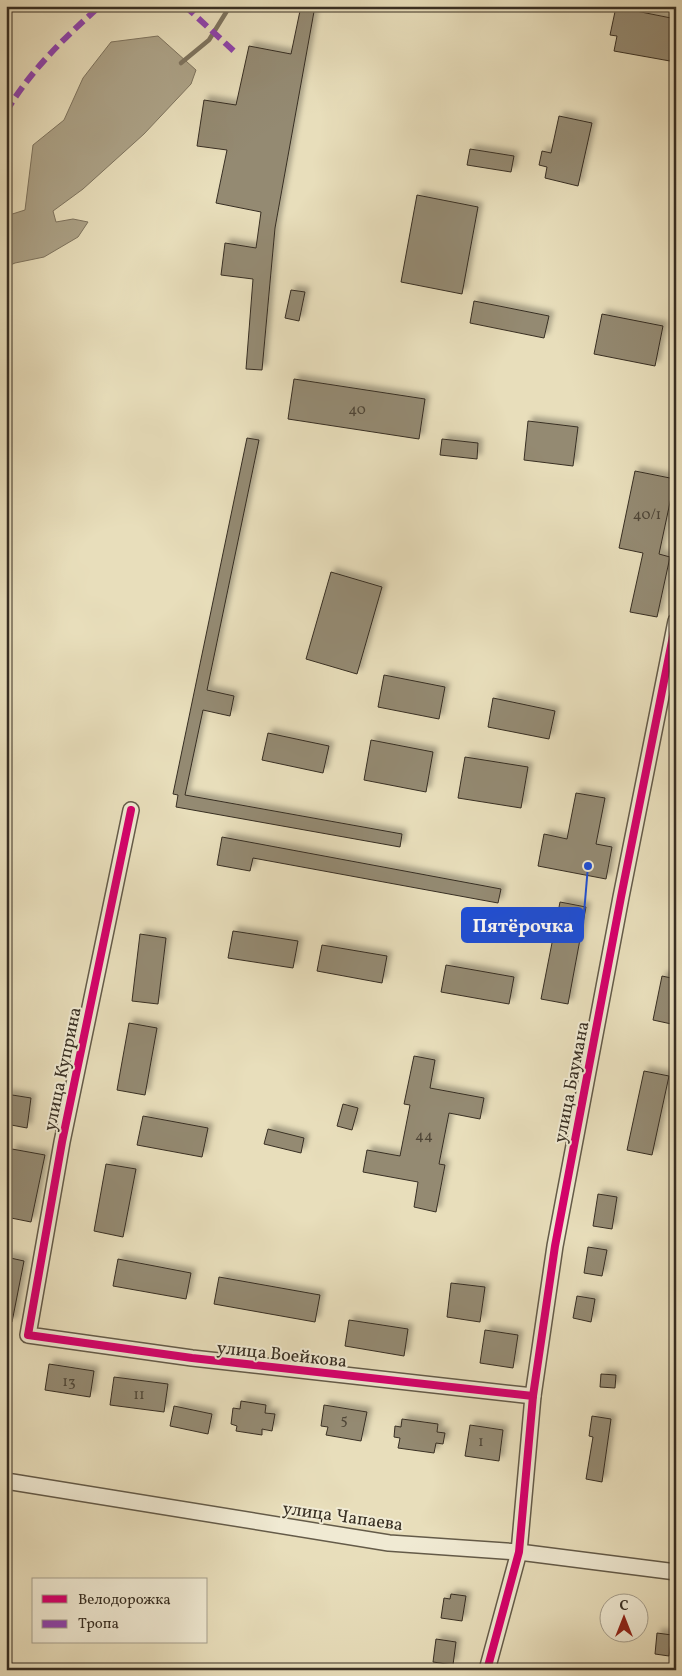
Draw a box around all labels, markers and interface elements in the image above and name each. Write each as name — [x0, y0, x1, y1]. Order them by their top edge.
house number: 40 — [348, 400, 366, 421]
house number: 40/1 — [633, 505, 661, 526]
callout: Пятёрочка — [462, 908, 583, 942]
text: Пятёрочка — [472, 914, 574, 940]
street label: улица Куприна — [38, 1005, 89, 1134]
street label: улица Баумана — [548, 1019, 597, 1145]
house number: 44 — [415, 1126, 433, 1147]
street label: улица Воейкова — [215, 1336, 348, 1375]
house number: 13 — [62, 1372, 76, 1393]
house number: 11 — [133, 1385, 145, 1406]
house number: 5 — [340, 1410, 348, 1431]
house number: 1 — [478, 1432, 484, 1453]
street label: улица Чапаева — [281, 1497, 405, 1538]
legend — [32, 1578, 208, 1644]
text: Велодорожка — [78, 1590, 171, 1611]
north arrow — [600, 1594, 650, 1644]
text: С — [619, 1597, 629, 1616]
text: Тропа — [78, 1614, 119, 1635]

